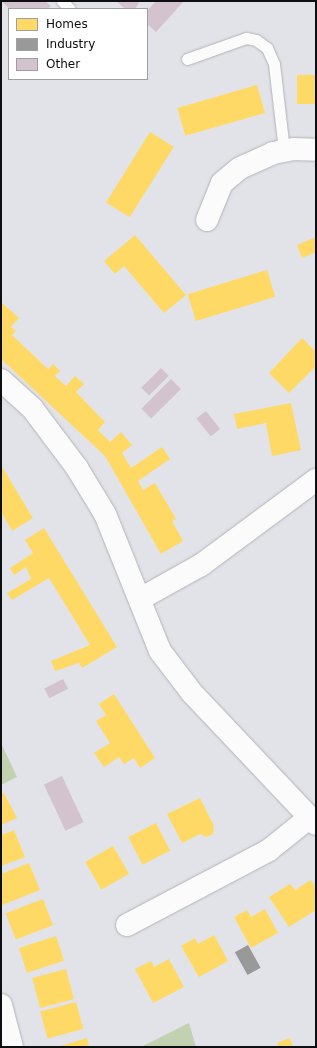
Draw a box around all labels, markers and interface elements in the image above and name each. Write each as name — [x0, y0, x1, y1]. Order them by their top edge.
legend — [8, 8, 148, 80]
text: Homes — [46, 17, 88, 31]
text: Industry — [46, 37, 95, 51]
text: Other — [46, 57, 80, 71]

